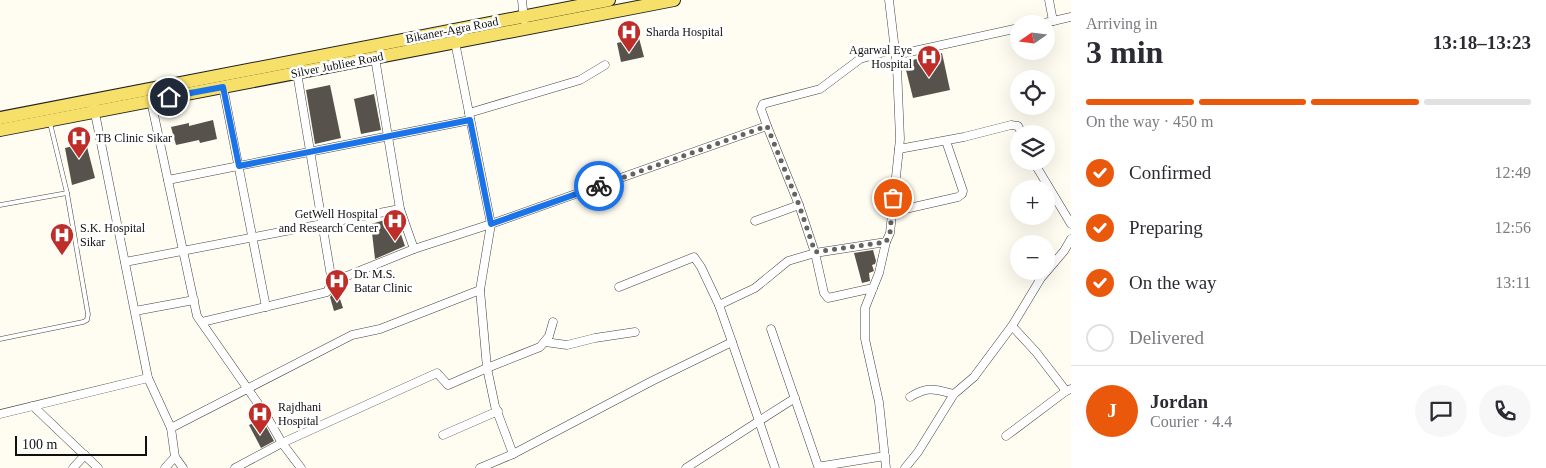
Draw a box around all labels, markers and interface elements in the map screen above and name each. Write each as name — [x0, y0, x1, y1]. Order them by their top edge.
street label: Bikaner-Agra Road — [404, 14, 500, 46]
north arrow — [1010, 15, 1055, 60]
map controls — [1010, 15, 1055, 280]
text: Arriving in — [1086, 15, 1158, 32]
hospital icon: Sharda Hospital — [616, 19, 642, 53]
place label: Sharda Hospital — [646, 25, 724, 39]
text: 13:18–13:23 — [1433, 32, 1531, 53]
text: 3 min — [1086, 34, 1163, 70]
place label: Agarwal Eye Hospital — [849, 43, 913, 71]
hospital icon: Agarwal Eye Hospital — [916, 44, 942, 78]
street label: Silver Jubliee Road — [290, 49, 384, 81]
button: locate — [1010, 70, 1055, 115]
pin — [148, 76, 190, 118]
icon: home — [155, 83, 183, 111]
text: On the way · 450 m — [1086, 113, 1214, 130]
hospital icon: TB Clinic Sikar — [66, 125, 92, 159]
button: layers — [1010, 125, 1055, 170]
place label: TB Clinic Sikar — [96, 131, 172, 145]
icon: check — [1086, 159, 1114, 187]
courier — [574, 161, 624, 211]
text: Confirmed — [1129, 162, 1211, 183]
text: 12:49 — [1495, 164, 1531, 181]
icon: bike — [585, 172, 613, 200]
pin — [872, 177, 914, 219]
button: + — [1010, 180, 1055, 225]
icon: bag — [879, 184, 907, 212]
place label: GetWell Hospital and Research Center — [279, 207, 379, 235]
hospital icon: GetWell Hospital and Research Center — [382, 208, 408, 242]
icon: check — [1086, 214, 1114, 242]
text: Preparing — [1129, 217, 1203, 238]
text: 12:56 — [1495, 219, 1531, 236]
place label: S.K. Hospital Sikar — [80, 221, 146, 249]
hospital icon: S.K. Hospital Sikar — [49, 222, 75, 256]
button: − — [1010, 235, 1055, 280]
place label: Dr. M.S. Batar Clinic — [354, 267, 412, 295]
hospital icon: Dr. M.S. Batar Clinic — [324, 268, 350, 302]
icon: check — [1086, 269, 1114, 297]
text: On the way — [1129, 272, 1217, 293]
text: 13:11 — [1495, 274, 1531, 291]
text: Delivered — [1129, 327, 1204, 348]
button: chat — [1415, 385, 1467, 437]
button: phone — [1479, 385, 1531, 437]
text: Jordan — [1150, 391, 1208, 412]
place label: Rajdhani Hospital — [278, 400, 322, 428]
text: J — [1107, 400, 1117, 421]
hospital icon: Rajdhani Hospital — [247, 401, 273, 435]
text: Courier · 4.4 — [1150, 413, 1232, 430]
scale bar — [15, 433, 148, 456]
text: 100 m — [22, 437, 57, 452]

